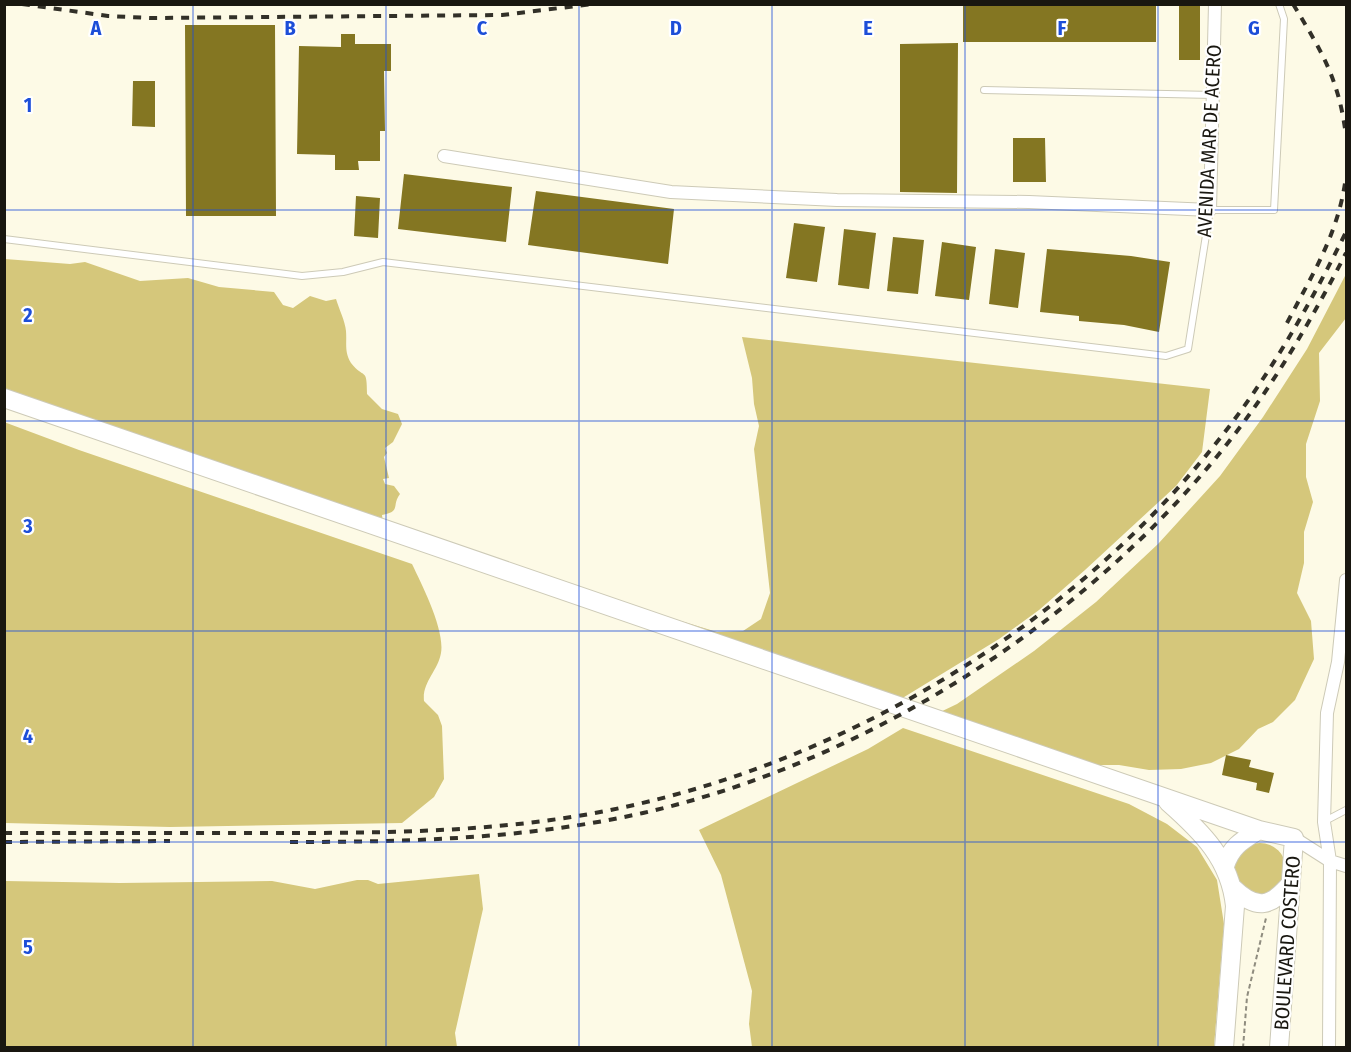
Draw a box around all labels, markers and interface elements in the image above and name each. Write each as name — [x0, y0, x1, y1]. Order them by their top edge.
text: A — [90, 16, 103, 40]
text: B — [284, 16, 296, 40]
text: C — [477, 16, 488, 40]
text: D — [670, 16, 682, 40]
text: E — [863, 16, 873, 40]
text: F — [1058, 16, 1067, 40]
text: G — [1248, 16, 1260, 40]
street label: AVENIDA MAR DE ACERO — [1192, 44, 1226, 238]
text: 1 — [24, 93, 32, 117]
text: 2 — [22, 303, 33, 327]
text: 3 — [22, 514, 33, 538]
text: 4 — [23, 724, 33, 748]
street label: BOULEVARD COSTERO — [1269, 855, 1305, 1031]
text: 5 — [23, 935, 33, 959]

